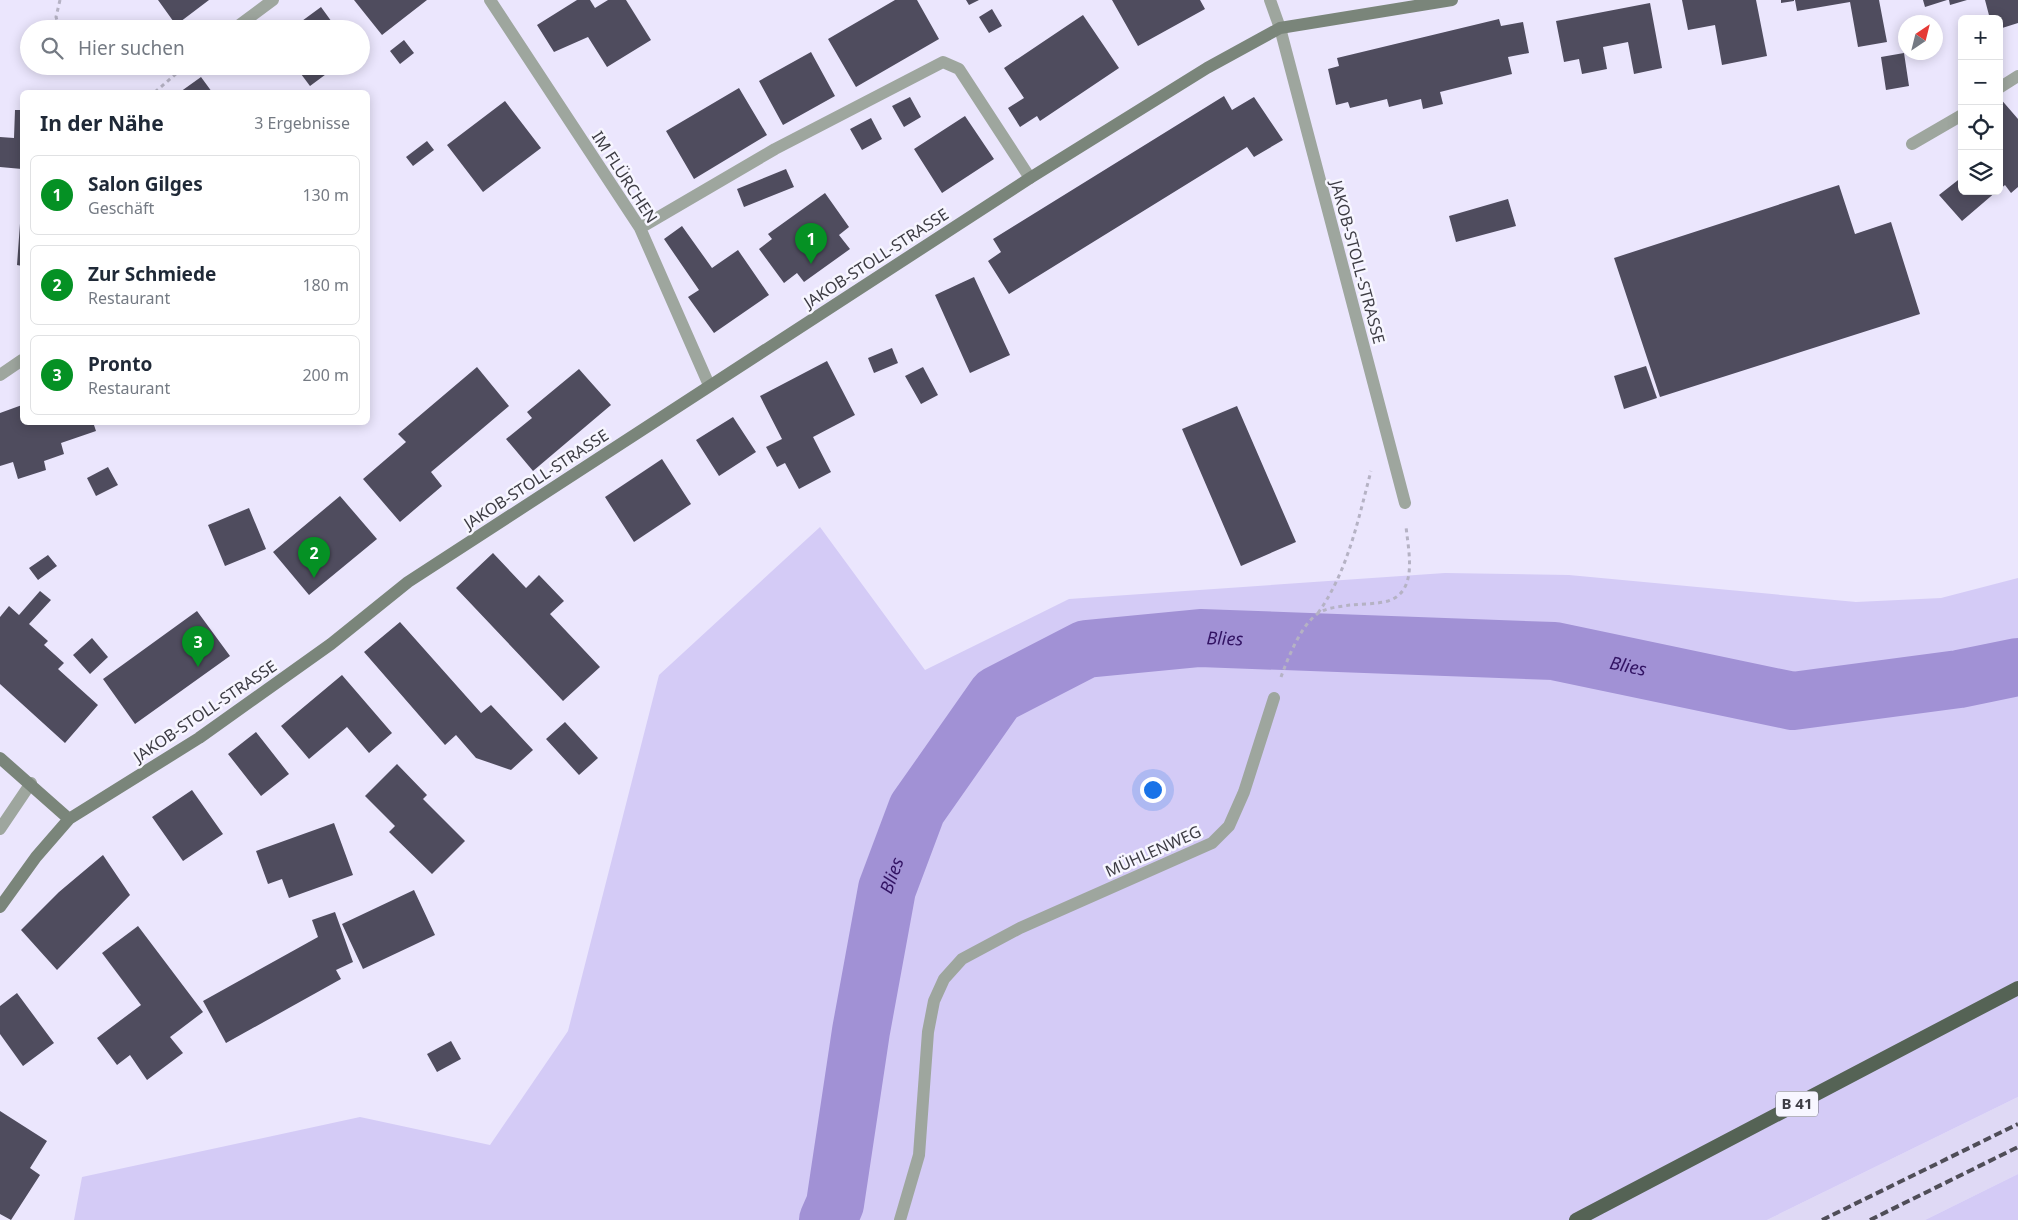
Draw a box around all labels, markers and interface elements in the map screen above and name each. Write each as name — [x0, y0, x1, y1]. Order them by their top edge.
north arrow — [1898, 15, 1943, 60]
map controls — [1958, 15, 2003, 195]
button: + — [1958, 15, 2003, 60]
search box — [20, 20, 370, 75]
icon: search — [38, 34, 66, 62]
text: Hier suchen — [78, 35, 185, 61]
button: − — [1958, 60, 2003, 105]
button: locate — [1958, 105, 2003, 150]
text: In der Nähe — [40, 109, 164, 137]
text: 3 Ergebnisse — [254, 112, 350, 134]
street label: IM FLÜRCHEN — [587, 127, 663, 227]
button: layers — [1958, 150, 2003, 195]
text: Salon Gilges — [88, 171, 203, 197]
street label: JAKOB-STOLL-STRASSE — [1325, 176, 1390, 346]
text: 1 — [52, 184, 62, 206]
text: 130 m — [302, 184, 349, 206]
text: Geschäft — [88, 197, 154, 219]
street label: JAKOB-STOLL-STRASSE — [798, 203, 953, 314]
pin: 1 — [795, 223, 827, 264]
text: Zur Schmiede — [88, 261, 216, 287]
text: 2 — [52, 274, 62, 296]
text: 180 m — [302, 274, 349, 296]
text: Restaurant — [88, 287, 170, 309]
text: Pronto — [88, 351, 152, 377]
text: 3 — [52, 364, 62, 386]
text: 200 m — [302, 364, 349, 386]
text: Restaurant — [88, 377, 170, 399]
street label: JAKOB-STOLL-STRASSE — [458, 424, 613, 535]
pin: 2 — [298, 537, 330, 578]
water label: Blies — [1206, 625, 1244, 651]
pin: 3 — [182, 626, 214, 667]
water label: Blies — [1608, 650, 1649, 681]
street label: JAKOB-STOLL-STRASSE — [127, 655, 281, 768]
your location — [1140, 777, 1166, 803]
street label: MÜHLENWEG — [1102, 820, 1204, 882]
water label: Blies — [873, 854, 909, 897]
road number: B 41 — [1776, 1092, 1818, 1116]

